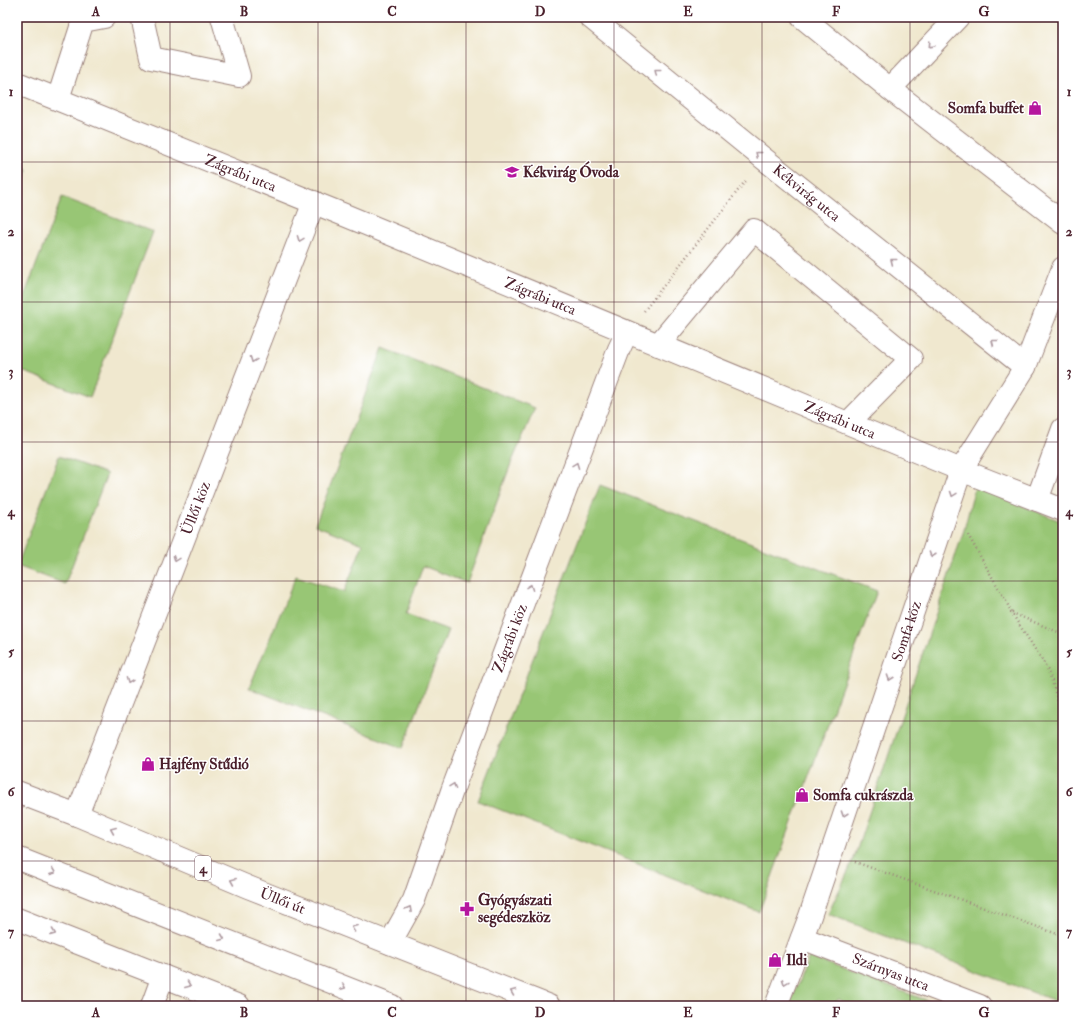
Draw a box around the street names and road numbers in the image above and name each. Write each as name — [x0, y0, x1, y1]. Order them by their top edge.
street label: Zágrábi utca — [202, 150, 280, 196]
street label: Kékvirág utca — [769, 160, 845, 226]
street label: Zágrábi utca — [502, 273, 580, 320]
street label: Zágrábi utca — [801, 397, 879, 443]
street label: Üllői köz — [176, 479, 215, 538]
street label: Somfa köz — [887, 598, 926, 664]
street label: Zágrábi köz — [488, 601, 531, 675]
road number: 4 — [195, 856, 211, 880]
street label: Üllői út — [257, 882, 308, 918]
street label: Szárnyas utca — [850, 949, 933, 995]

